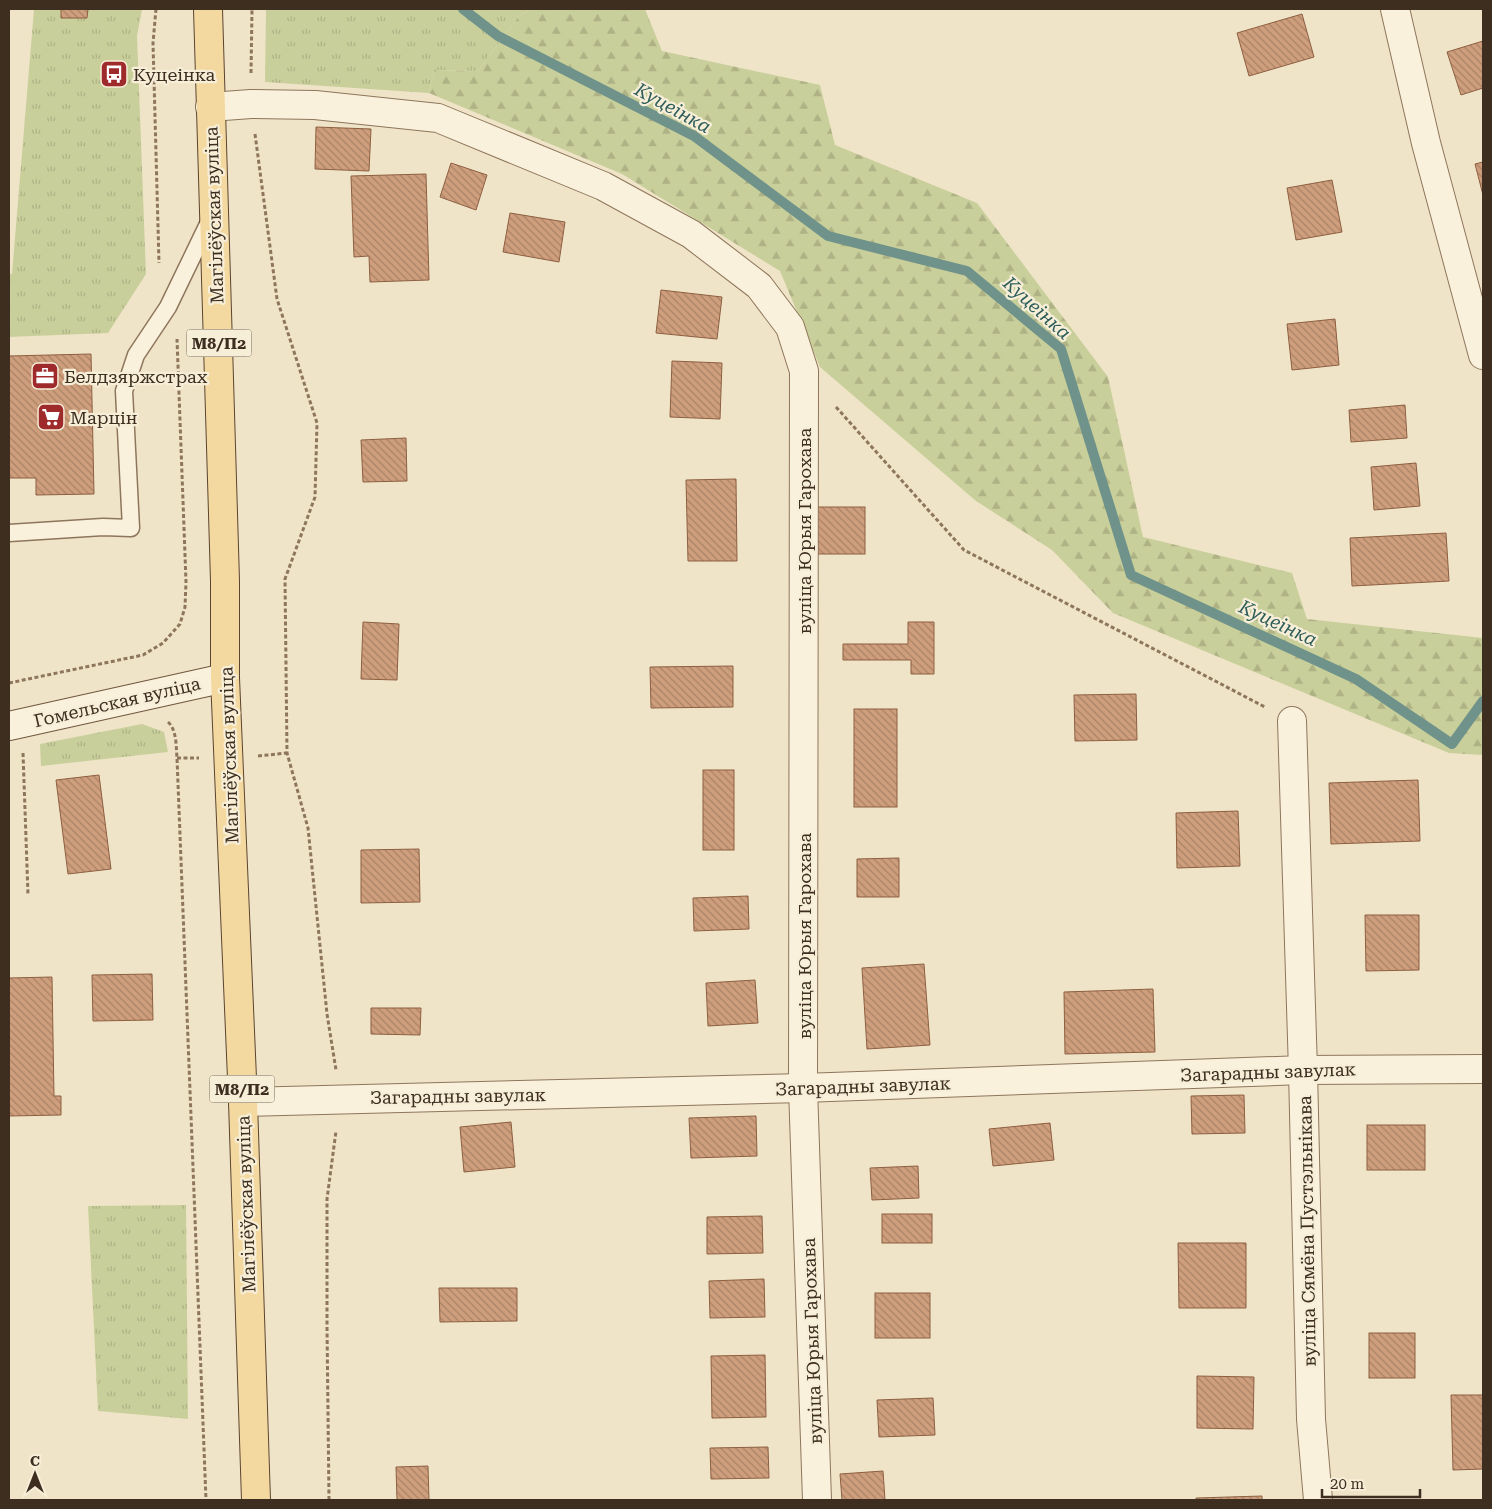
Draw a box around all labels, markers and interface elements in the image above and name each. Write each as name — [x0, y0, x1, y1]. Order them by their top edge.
bus stop icon: Куцеінка — [99, 59, 129, 89]
place label: Куцеінка — [133, 64, 216, 85]
water label: Куцеінка — [630, 77, 715, 138]
street label: Магілёўская вуліца — [200, 126, 228, 304]
water label: Куцеінка — [998, 271, 1076, 344]
road number: М8/П2 — [186, 329, 252, 356]
office icon: Белдзяржстрах — [30, 361, 60, 391]
place label: Белдзяржстрах — [64, 366, 208, 387]
supermarket icon: Марцін — [36, 402, 66, 432]
place label: Марцін — [70, 407, 138, 428]
street label: вуліца Юрыя Гарохава — [794, 428, 815, 634]
water label: Куцеінка — [1234, 595, 1321, 651]
street label: Магілёўская вуліца — [215, 666, 243, 844]
street label: Гомельская вуліца — [32, 673, 203, 731]
street label: вуліца Юрыя Гарохава — [794, 833, 815, 1039]
street label: Загарадны завулак — [1180, 1058, 1356, 1086]
street label: Загарадны завулак — [775, 1072, 951, 1100]
road number: М8/П2 — [210, 1076, 274, 1102]
street label: Загарадны завулак — [370, 1084, 546, 1108]
street label: вуліца Сямёна Пустэльнікава — [1294, 1095, 1320, 1367]
street label: Магілёўская вуліца — [232, 1115, 260, 1293]
street label: вуліца Юрыя Гарохава — [798, 1237, 826, 1445]
north arrow — [10, 1449, 60, 1499]
text: С — [30, 1453, 40, 1469]
scale bar — [1322, 1466, 1420, 1498]
text: 20 m — [1330, 1475, 1365, 1493]

